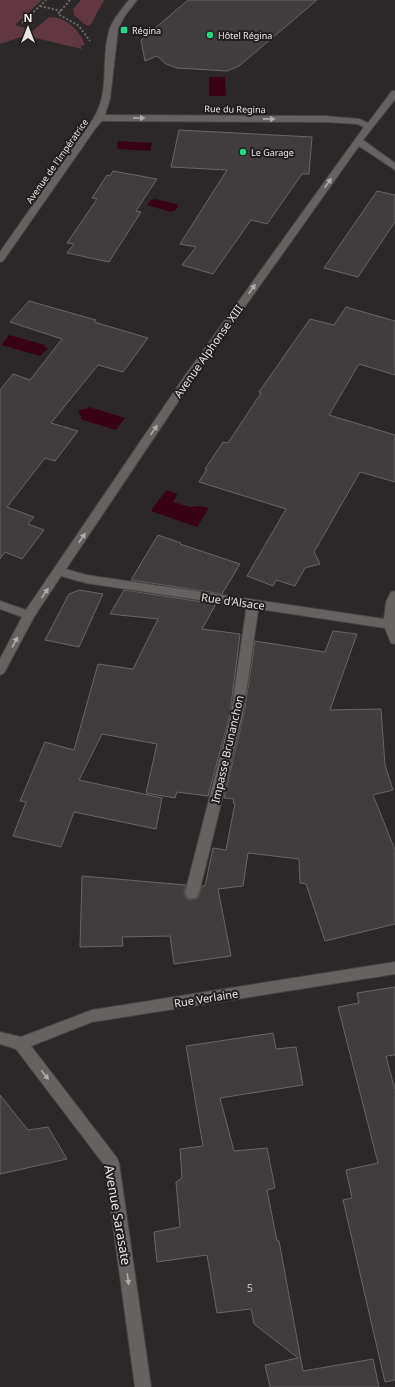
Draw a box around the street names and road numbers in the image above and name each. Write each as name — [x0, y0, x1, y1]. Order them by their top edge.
street label: Rue du Regina — [204, 102, 266, 116]
street label: Avenue de l'Impératrice — [23, 116, 91, 206]
street label: Avenue Alphonse XIII — [170, 301, 246, 400]
street label: Rue d'Alsace — [200, 589, 266, 613]
street label: Impasse Brunanchon — [207, 694, 247, 804]
street label: Rue Verlaine — [173, 986, 239, 1010]
street label: Avenue Sarasate — [100, 1164, 136, 1266]

